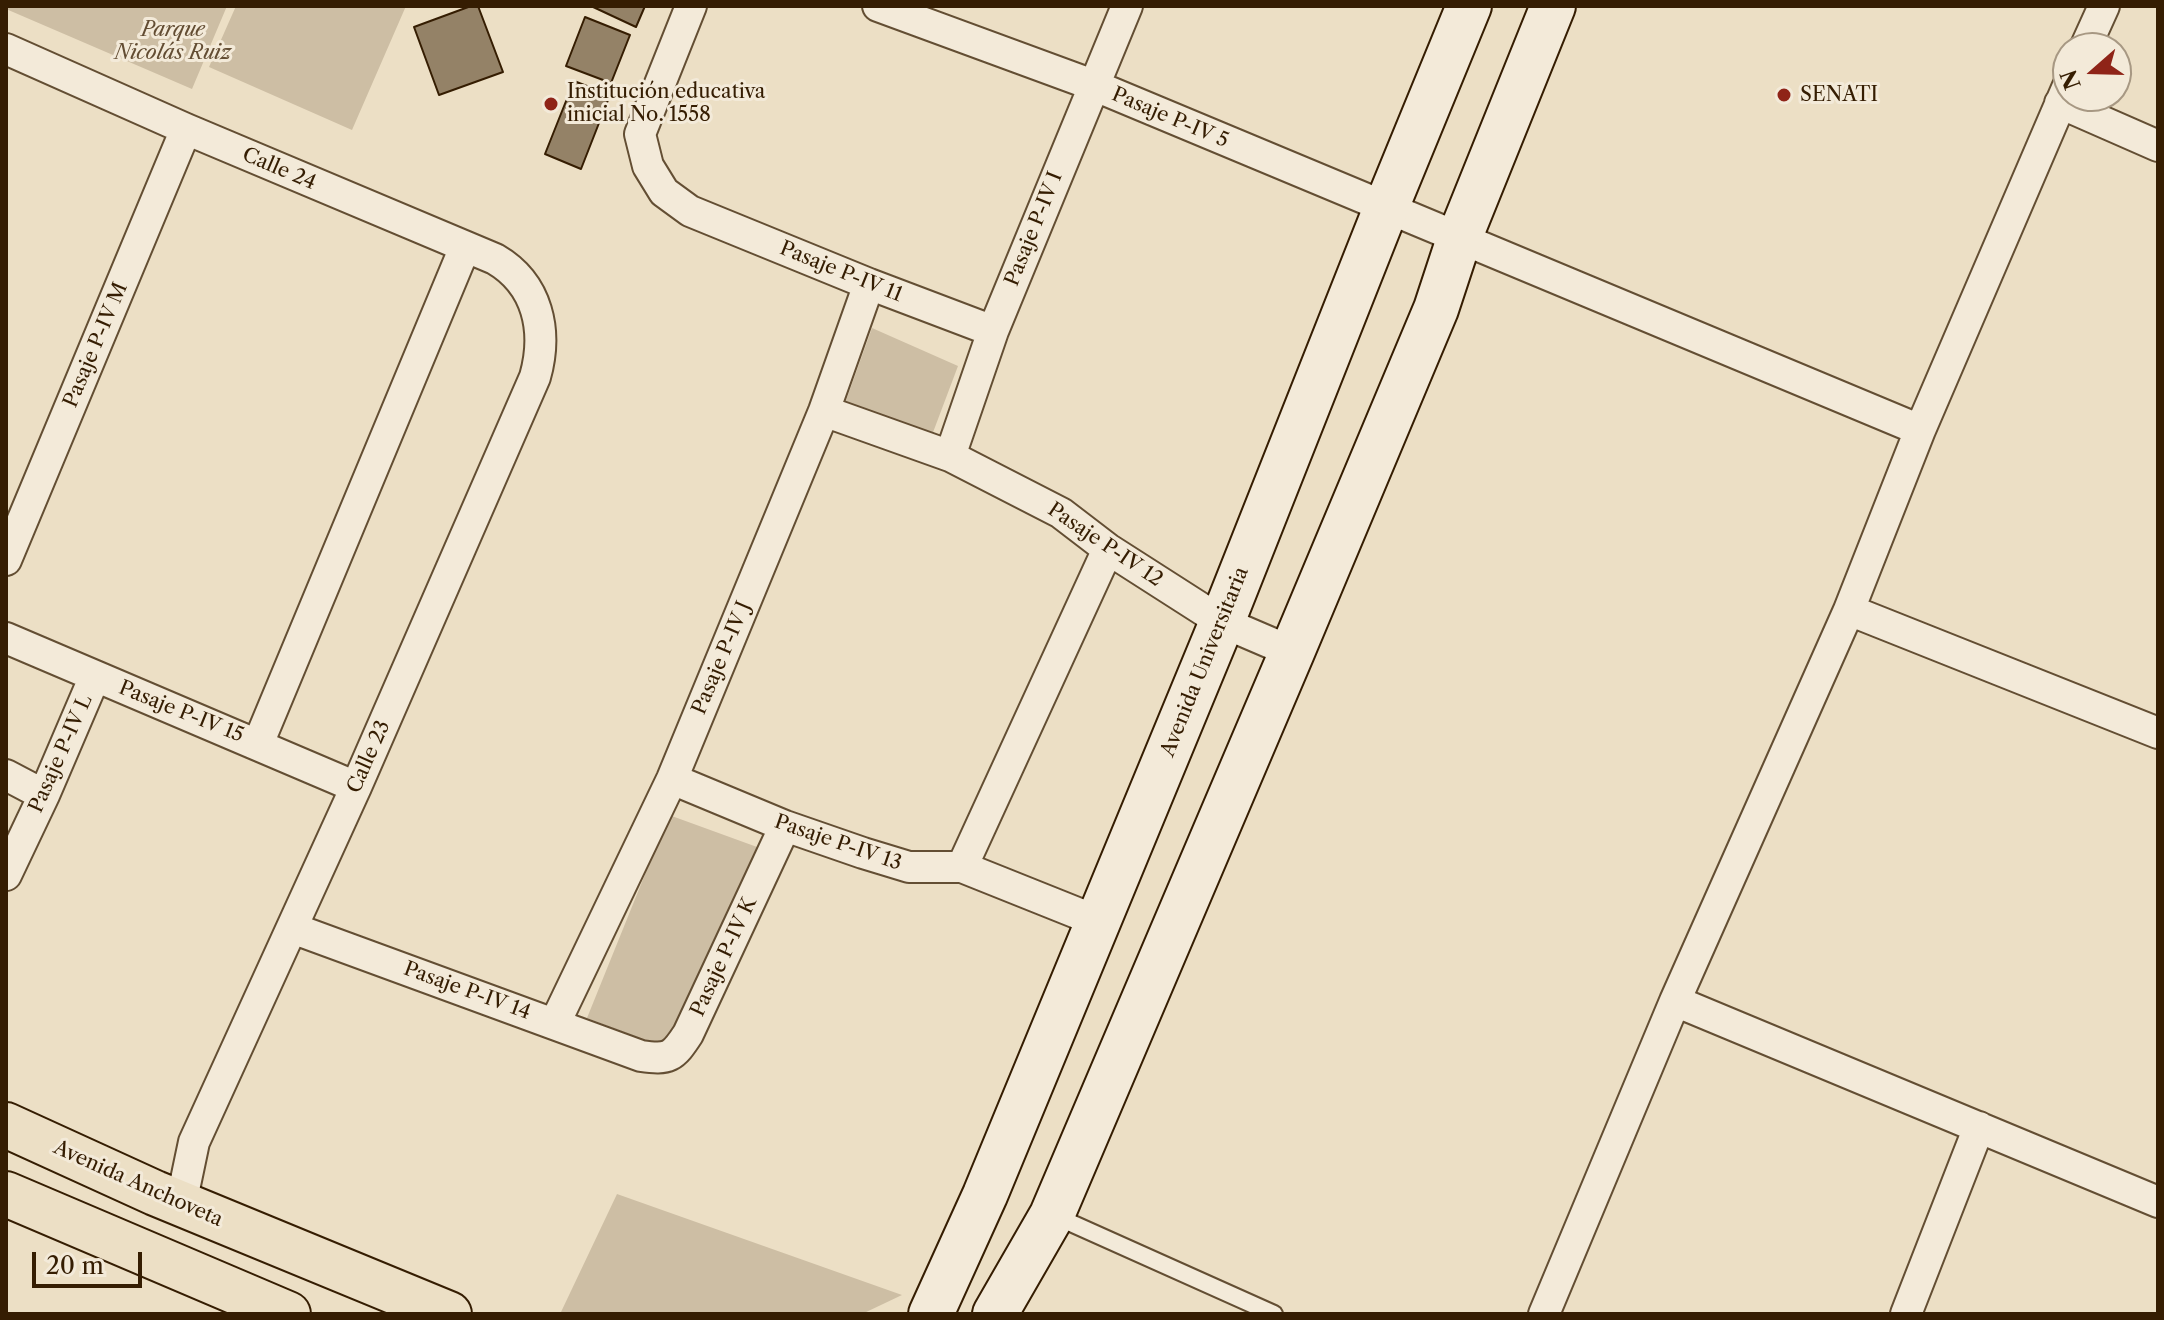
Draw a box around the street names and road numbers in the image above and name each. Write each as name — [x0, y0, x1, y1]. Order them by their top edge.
street label: Pasaje P-IV 5 — [1108, 83, 1232, 153]
street label: Calle 24 — [239, 143, 319, 195]
street label: Pasaje P-IV I — [1000, 168, 1068, 290]
street label: Pasaje P-IV 11 — [776, 237, 906, 307]
street label: Pasaje P-IV M — [59, 279, 133, 411]
street label: Pasaje P-IV 12 — [1043, 498, 1167, 592]
street label: Avenida Universitaria — [1156, 564, 1254, 760]
street label: Pasaje P-IV J — [687, 598, 757, 718]
street label: Pasaje P-IV 15 — [115, 676, 247, 748]
street label: Pasaje P-IV L — [24, 691, 98, 817]
street label: Calle 23 — [342, 717, 396, 797]
street label: Pasaje P-IV 13 — [771, 810, 905, 876]
street label: Pasaje P-IV K — [686, 894, 762, 1020]
street label: Pasaje P-IV 14 — [400, 957, 534, 1025]
street label: Avenida Anchoveta — [50, 1136, 226, 1232]

